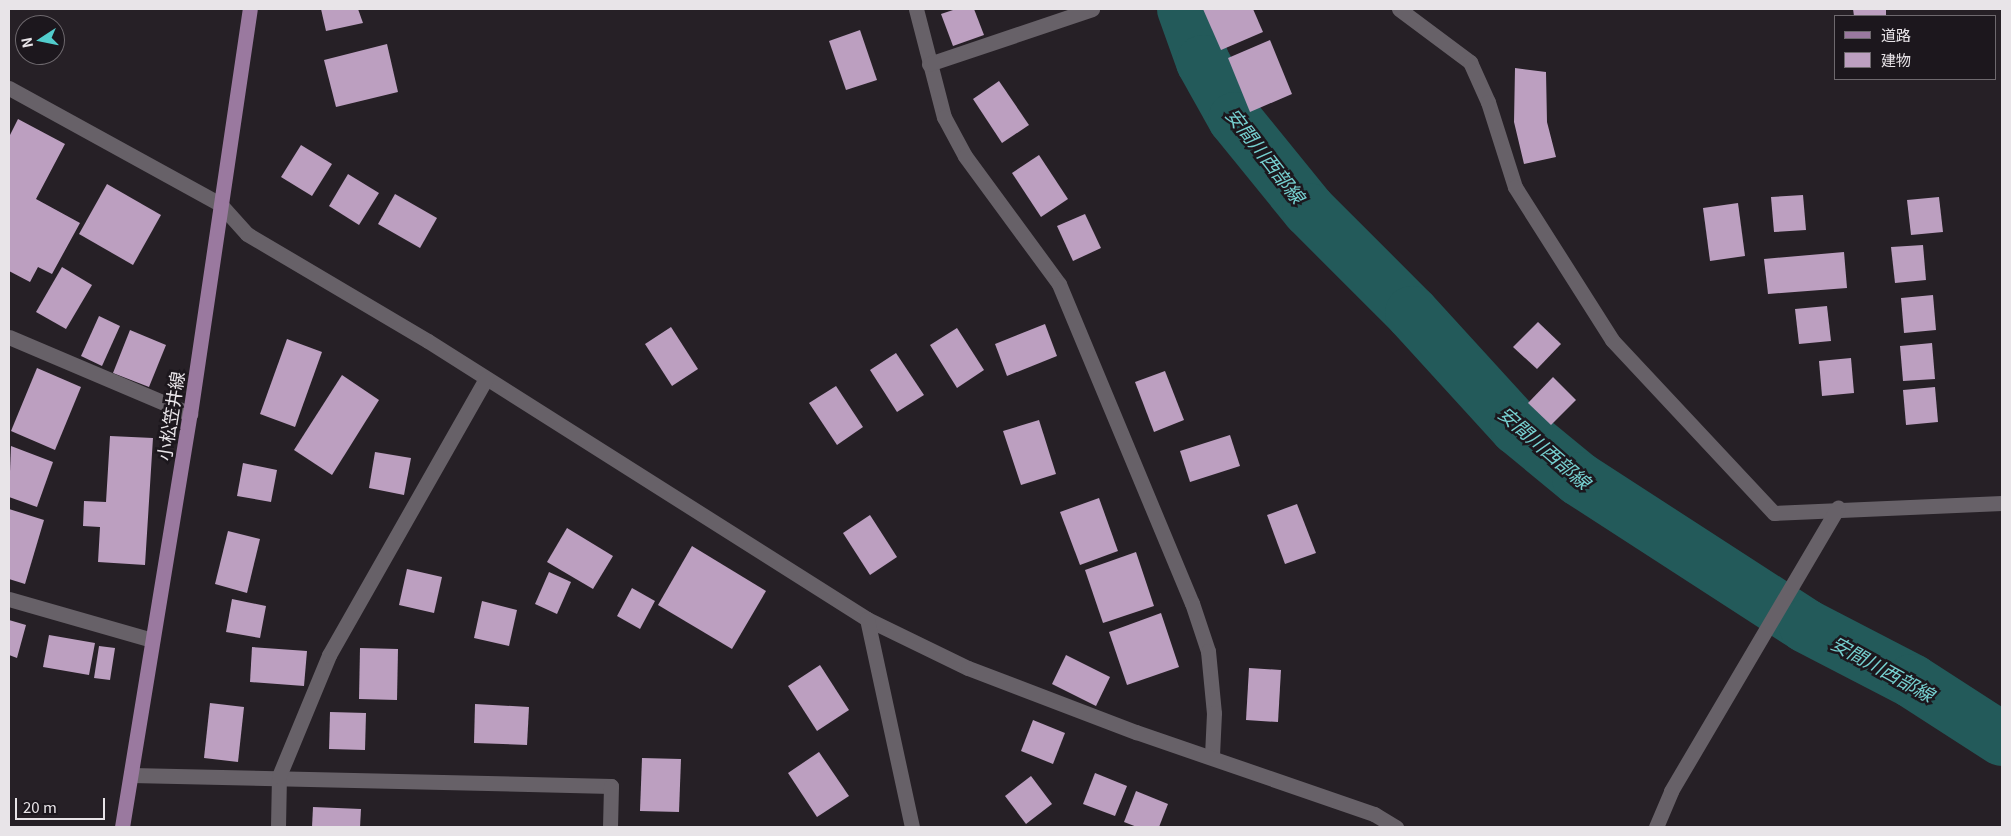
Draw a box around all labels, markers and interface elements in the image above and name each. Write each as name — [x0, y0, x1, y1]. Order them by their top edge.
north arrow — [15, 15, 65, 65]
legend — [1834, 15, 1996, 80]
text: 道路 — [1881, 24, 1911, 45]
text: N — [15, 36, 37, 50]
text: 建物 — [1881, 49, 1911, 70]
water label: 安間川西部線 — [1222, 103, 1310, 207]
street label: 小松笠井線 — [152, 370, 188, 462]
water label: 安間川西部線 — [1495, 401, 1595, 493]
water label: 安間川西部線 — [1828, 630, 1938, 706]
scale bar — [18, 788, 108, 820]
text: 20 m — [23, 796, 57, 817]

